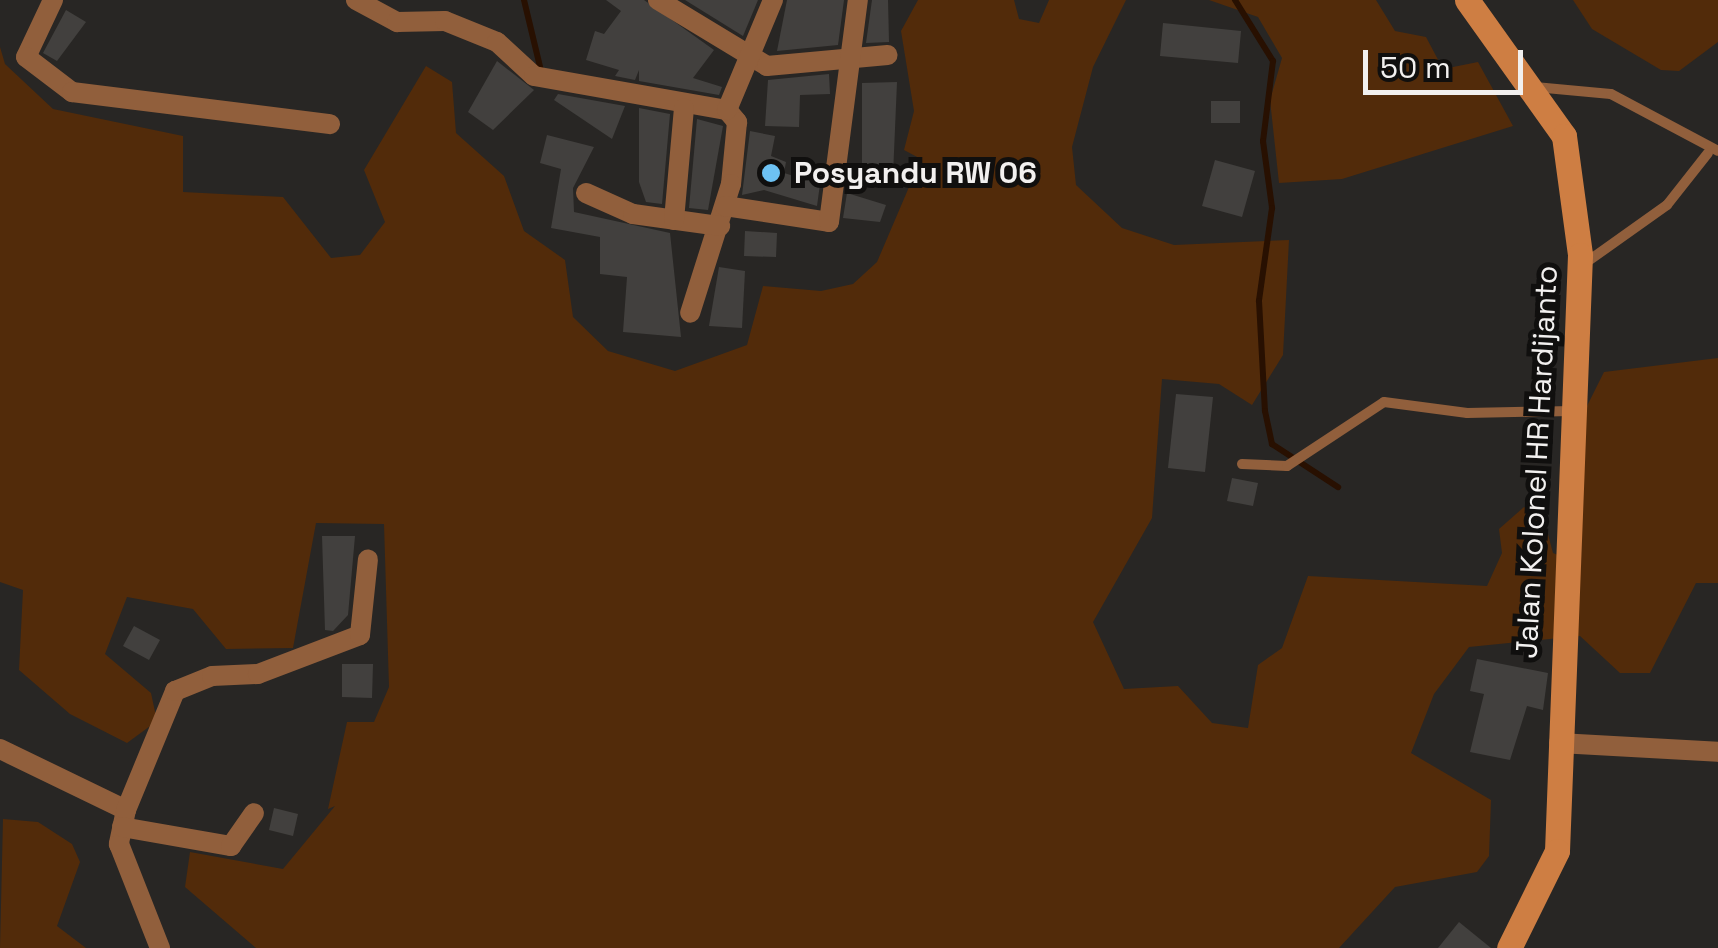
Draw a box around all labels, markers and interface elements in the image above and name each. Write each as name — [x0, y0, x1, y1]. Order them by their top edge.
scale bar — [1368, 30, 1528, 92]
text: 50 m — [1380, 48, 1451, 87]
place label: Posyandu RW 06 — [794, 155, 1037, 191]
marker: Posyandu RW 06 — [758, 160, 784, 186]
street label: Jalan Kolonel HR Hardijanto — [1509, 265, 1565, 659]

